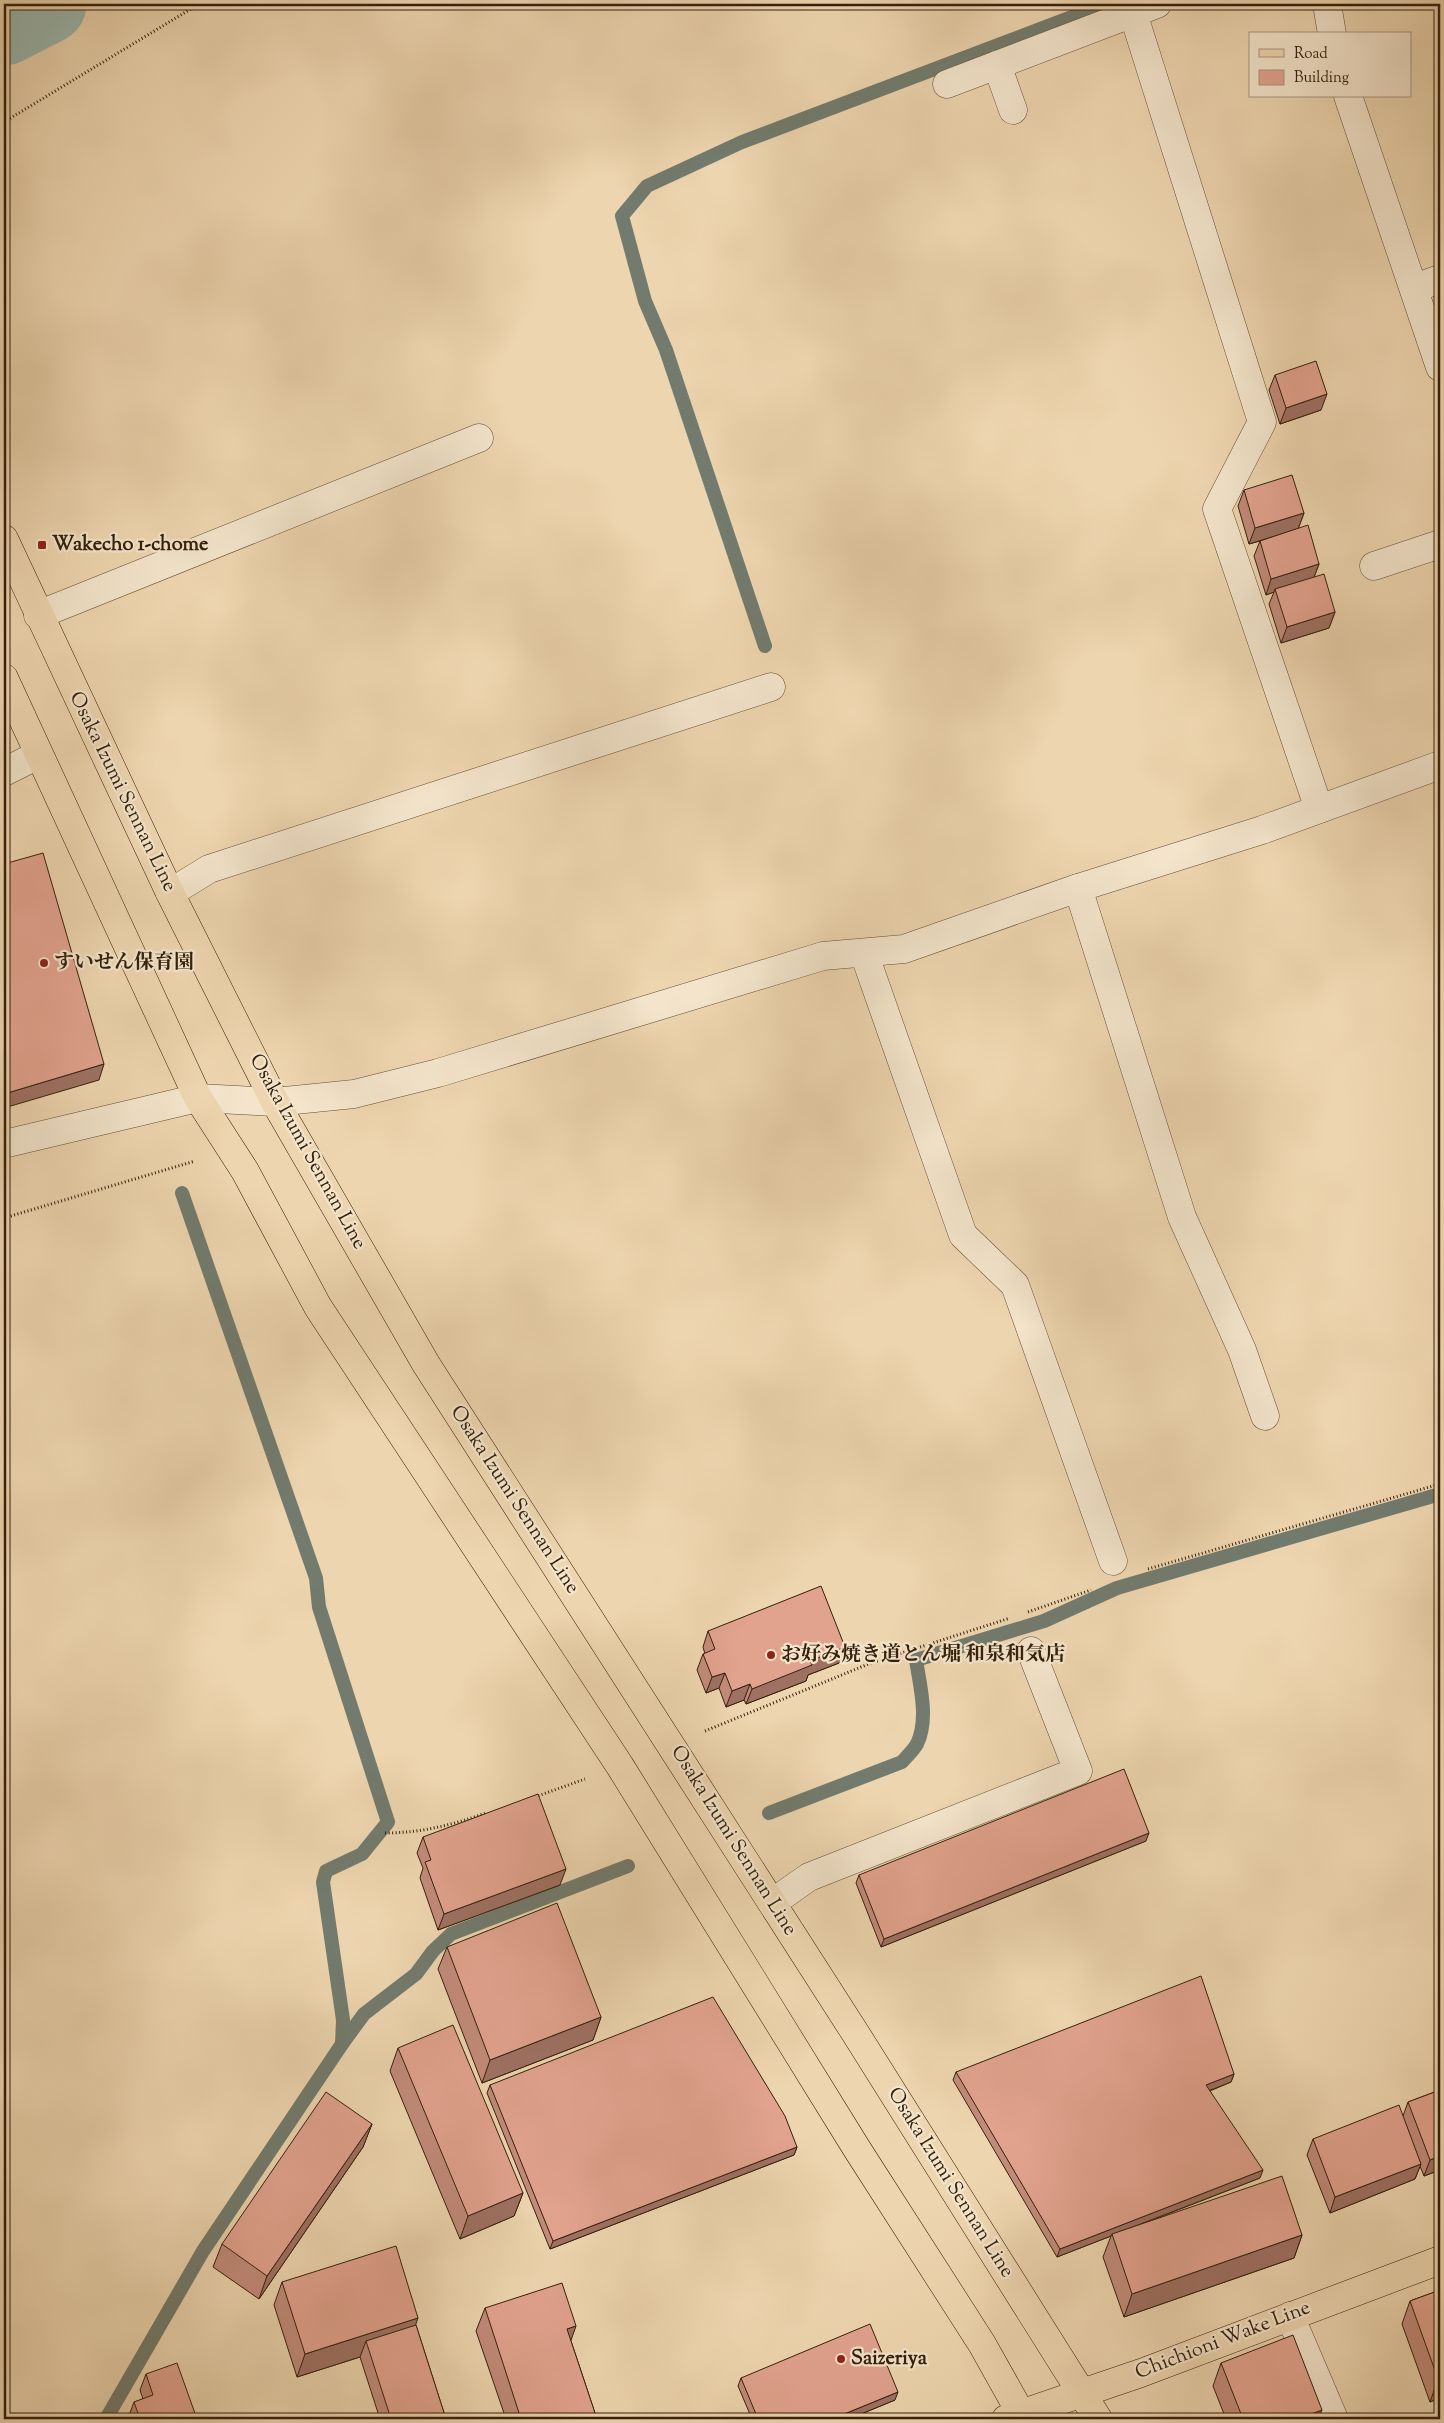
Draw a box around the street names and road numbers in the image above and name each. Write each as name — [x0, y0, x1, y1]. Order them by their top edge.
street label: Osaka Izumi Sennan Line — [61, 687, 183, 897]
street label: Osaka Izumi Sennan Line — [241, 1049, 373, 1255]
street label: Osaka Izumi Sennan Line — [442, 1400, 586, 1600]
street label: Osaka Izumi Sennan Line — [663, 1740, 803, 1942]
street label: Osaka Izumi Sennan Line — [880, 2082, 1020, 2284]
street label: Chichioni Wake Line — [1131, 2294, 1315, 2388]

